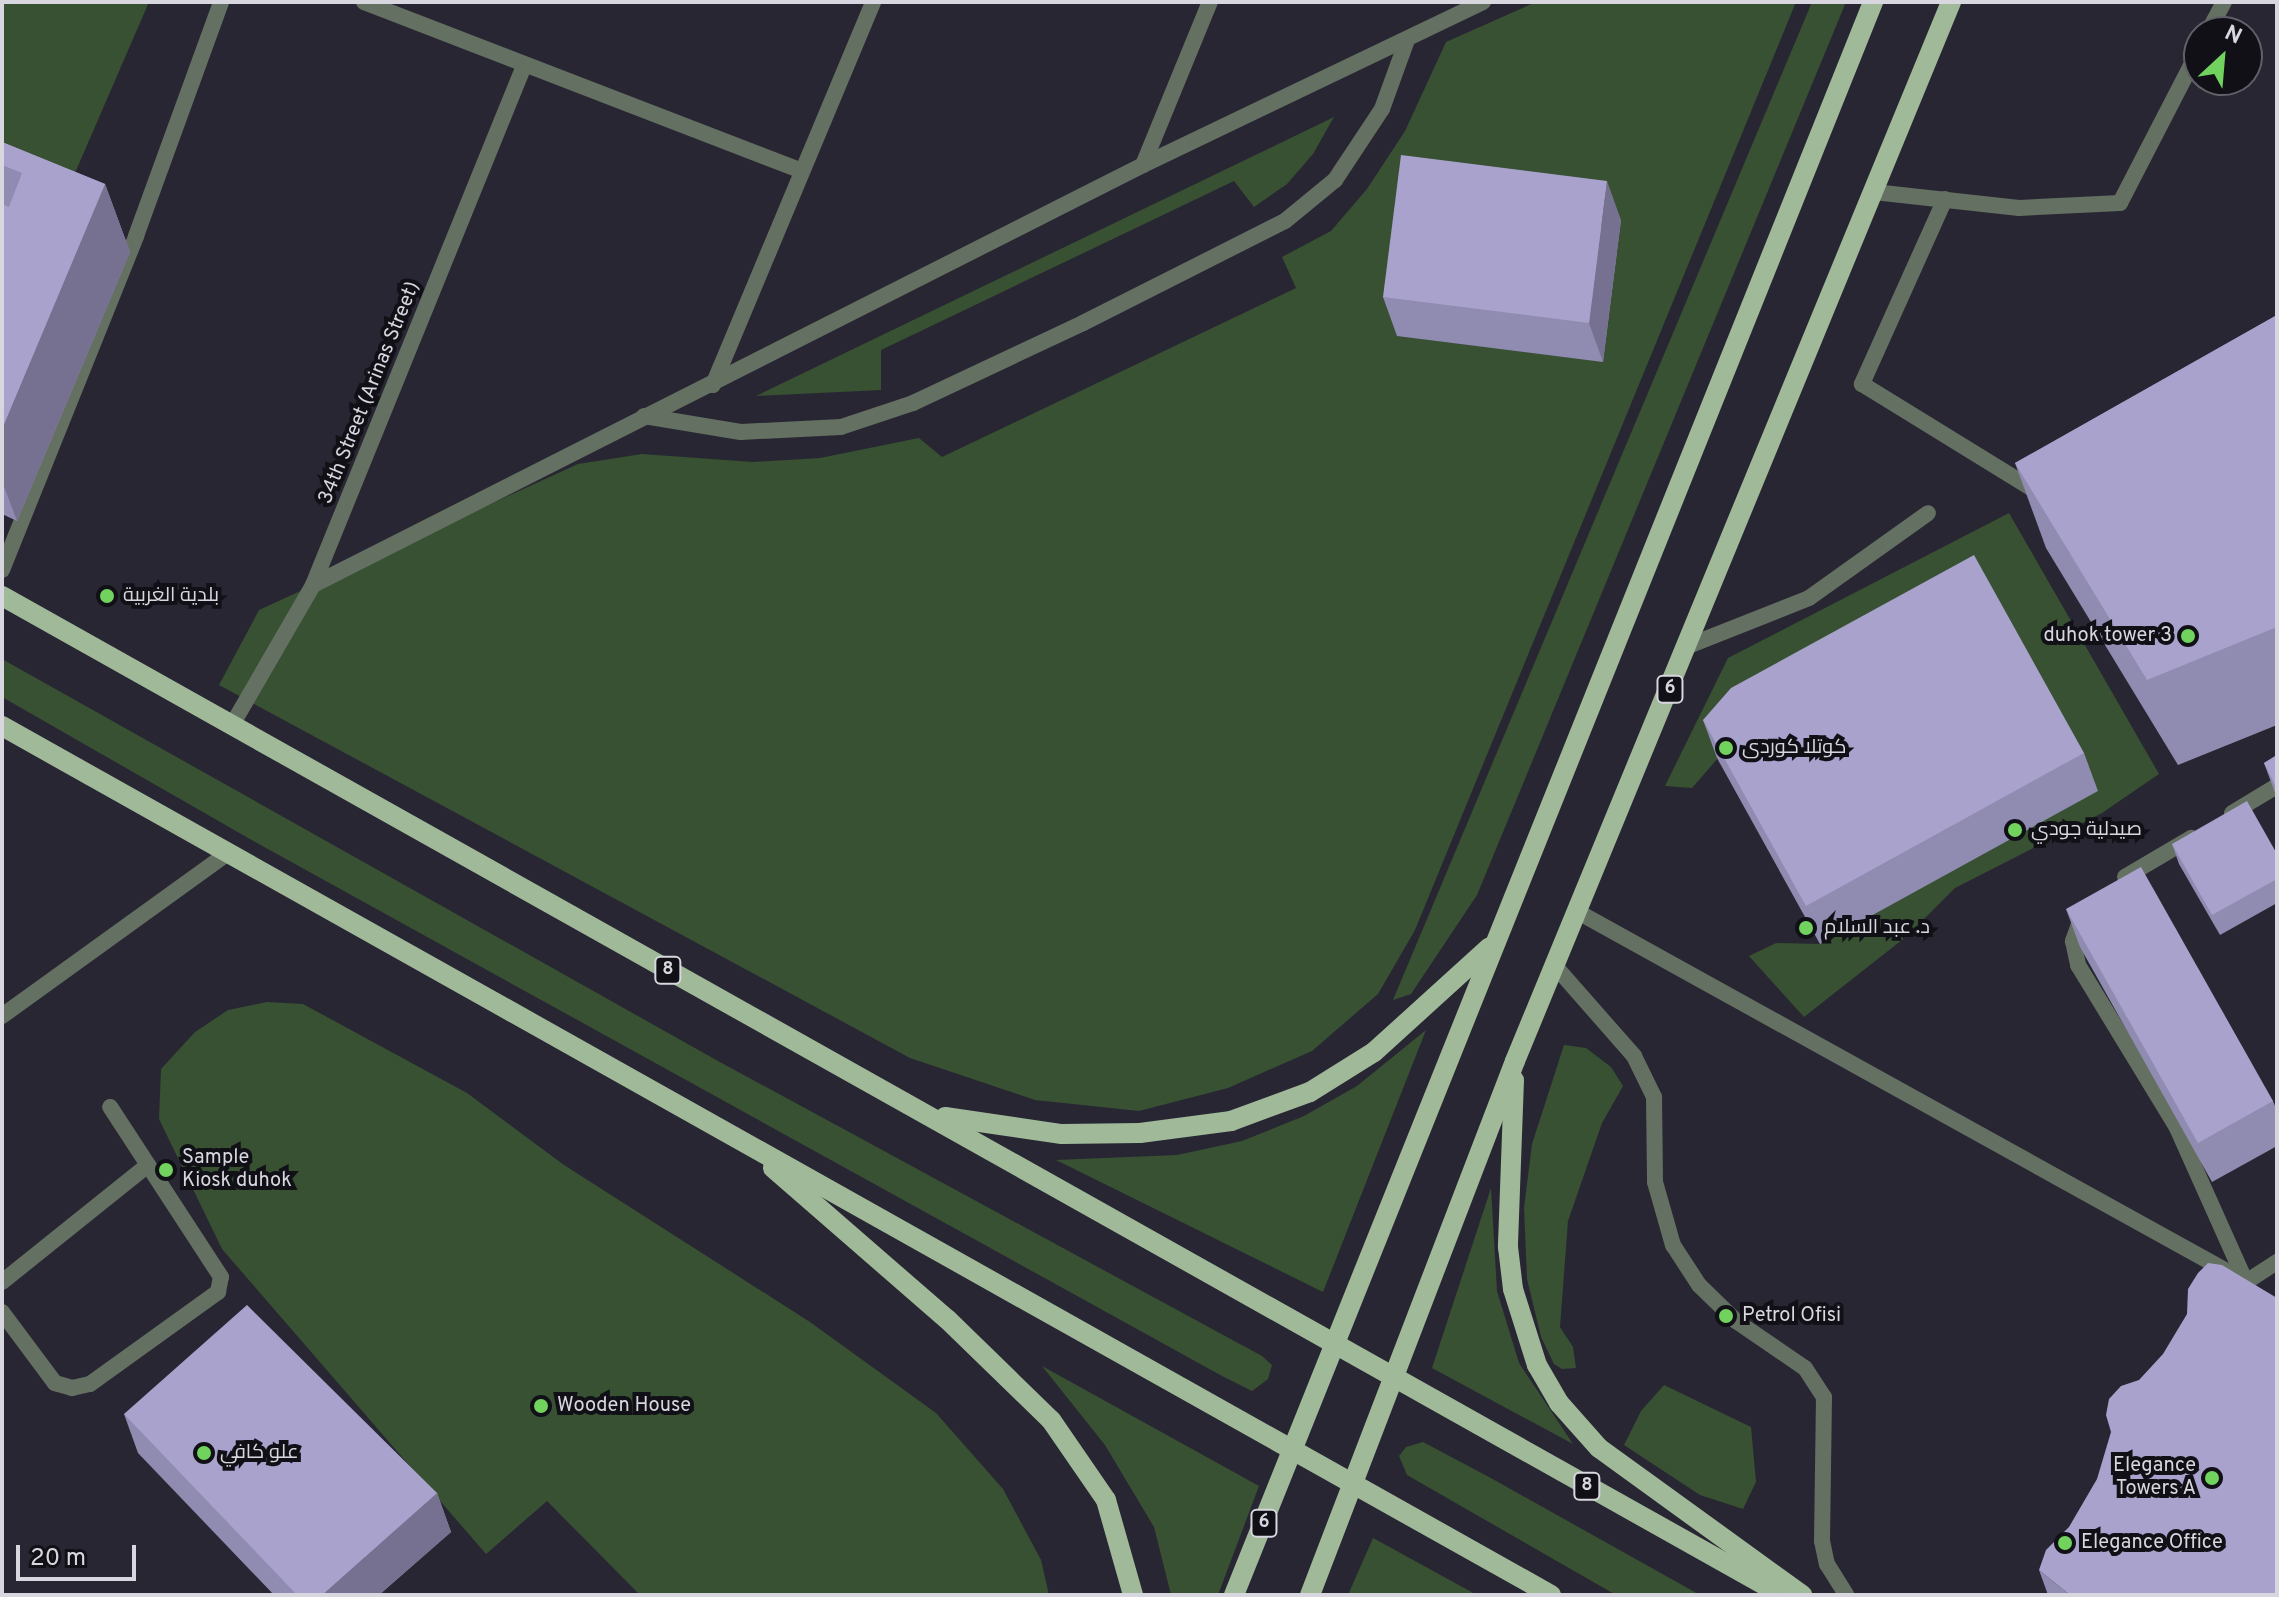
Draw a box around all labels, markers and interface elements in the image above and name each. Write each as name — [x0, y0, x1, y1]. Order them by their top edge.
north arrow — [2183, 16, 2263, 96]
text: N — [2220, 20, 2246, 51]
street label: 34th Street (Arinas Street) — [314, 278, 426, 508]
place label: بلدية الغربية — [123, 584, 219, 608]
marker: بلدية الغربية — [98, 587, 116, 605]
place label: duhok tower 3 — [2044, 624, 2172, 648]
marker: duhok tower 3 — [2179, 627, 2197, 645]
road number: 6 — [1656, 675, 1684, 703]
place label: كوتلا كوردی — [1742, 736, 1846, 760]
marker: كوتلا كوردی — [1717, 739, 1735, 757]
place label: صيدلية جودي — [2031, 818, 2142, 842]
marker: صيدلية جودي — [2006, 821, 2024, 839]
place label: د. عبد السلام — [1824, 916, 1930, 940]
marker: د. عبد السلام — [1795, 917, 1817, 939]
road number: 8 — [654, 956, 682, 984]
place label: Sample Kiosk duhok — [182, 1146, 292, 1193]
marker: Sample Kiosk duhok — [157, 1161, 175, 1179]
place label: Petrol Ofisi — [1742, 1304, 1841, 1328]
marker: Petrol Ofisi — [1717, 1307, 1735, 1325]
place label: Wooden House — [557, 1394, 691, 1418]
marker: Wooden House — [532, 1397, 550, 1415]
place label: علو كافي — [220, 1441, 298, 1465]
marker: علو كافي — [195, 1444, 213, 1462]
place label: Elegance Towers A — [2113, 1454, 2196, 1501]
marker: Elegance Towers A — [2203, 1469, 2221, 1487]
road number: 8 — [1573, 1472, 1601, 1500]
road number: 6 — [1250, 1509, 1278, 1537]
scale bar — [20, 1529, 140, 1579]
place label: Elegance Office — [2081, 1531, 2223, 1555]
marker: Elegance Office — [2056, 1534, 2074, 1552]
text: 20 m — [30, 1544, 86, 1574]

